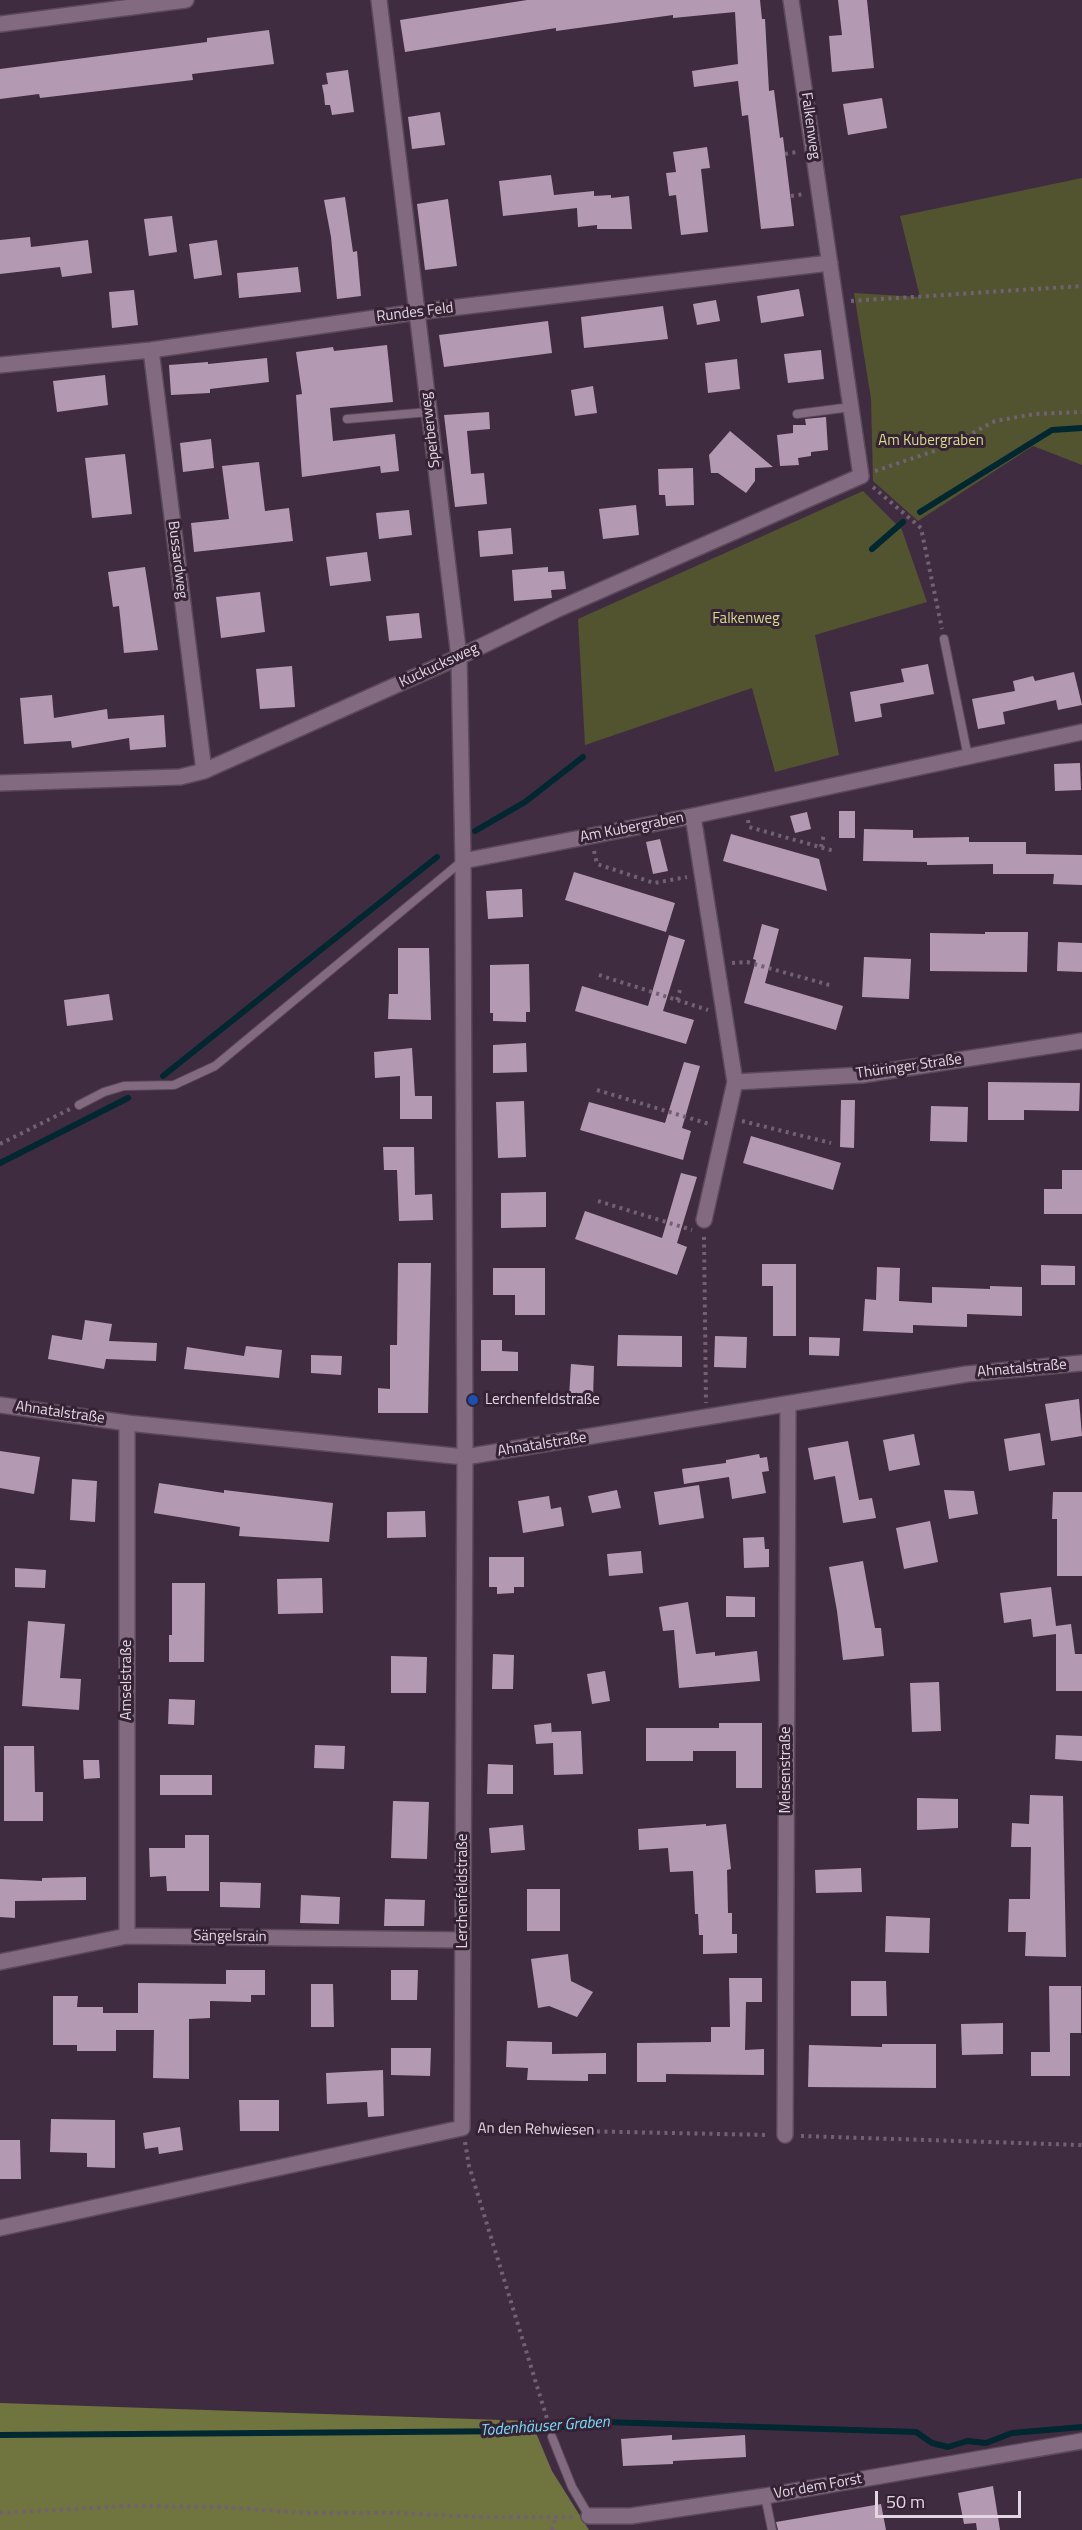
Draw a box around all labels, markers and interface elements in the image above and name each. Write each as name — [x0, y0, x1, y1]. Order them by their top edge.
street label: Falkenweg — [796, 91, 824, 161]
street label: Rundes Feld — [375, 299, 455, 327]
street label: Sperberweg — [417, 391, 445, 469]
park label: Am Kubergraben — [878, 432, 984, 450]
street label: Bussardweg — [163, 520, 191, 600]
park label: Falkenweg — [712, 610, 780, 628]
street label: Kuckucksweg — [397, 640, 481, 692]
street label: Am Kubergraben — [578, 809, 686, 847]
street label: Thüringer Straße — [855, 1051, 963, 1083]
street label: Ahnatalstraße — [976, 1356, 1068, 1382]
place label: Lerchenfeldstraße — [485, 1391, 600, 1409]
marker: Lerchenfeldstraße — [466, 1393, 480, 1407]
street label: Ahnatalstraße — [14, 1398, 106, 1428]
street label: Ahnatalstraße — [496, 1429, 588, 1461]
street label: Amselstraße — [118, 1640, 136, 1720]
street label: Meisenstraße — [777, 1726, 795, 1814]
street label: Lerchenfeldstraße — [454, 1834, 472, 1948]
street label: Sängelsrain — [193, 1927, 267, 1947]
street label: An den Rehwiesen — [477, 2120, 595, 2140]
water label: Todenhäuser Graben — [480, 2413, 610, 2441]
street label: Vor dem Forst — [773, 2470, 863, 2504]
scale bar — [878, 2479, 1024, 2517]
text: 50 m — [886, 2488, 925, 2515]

